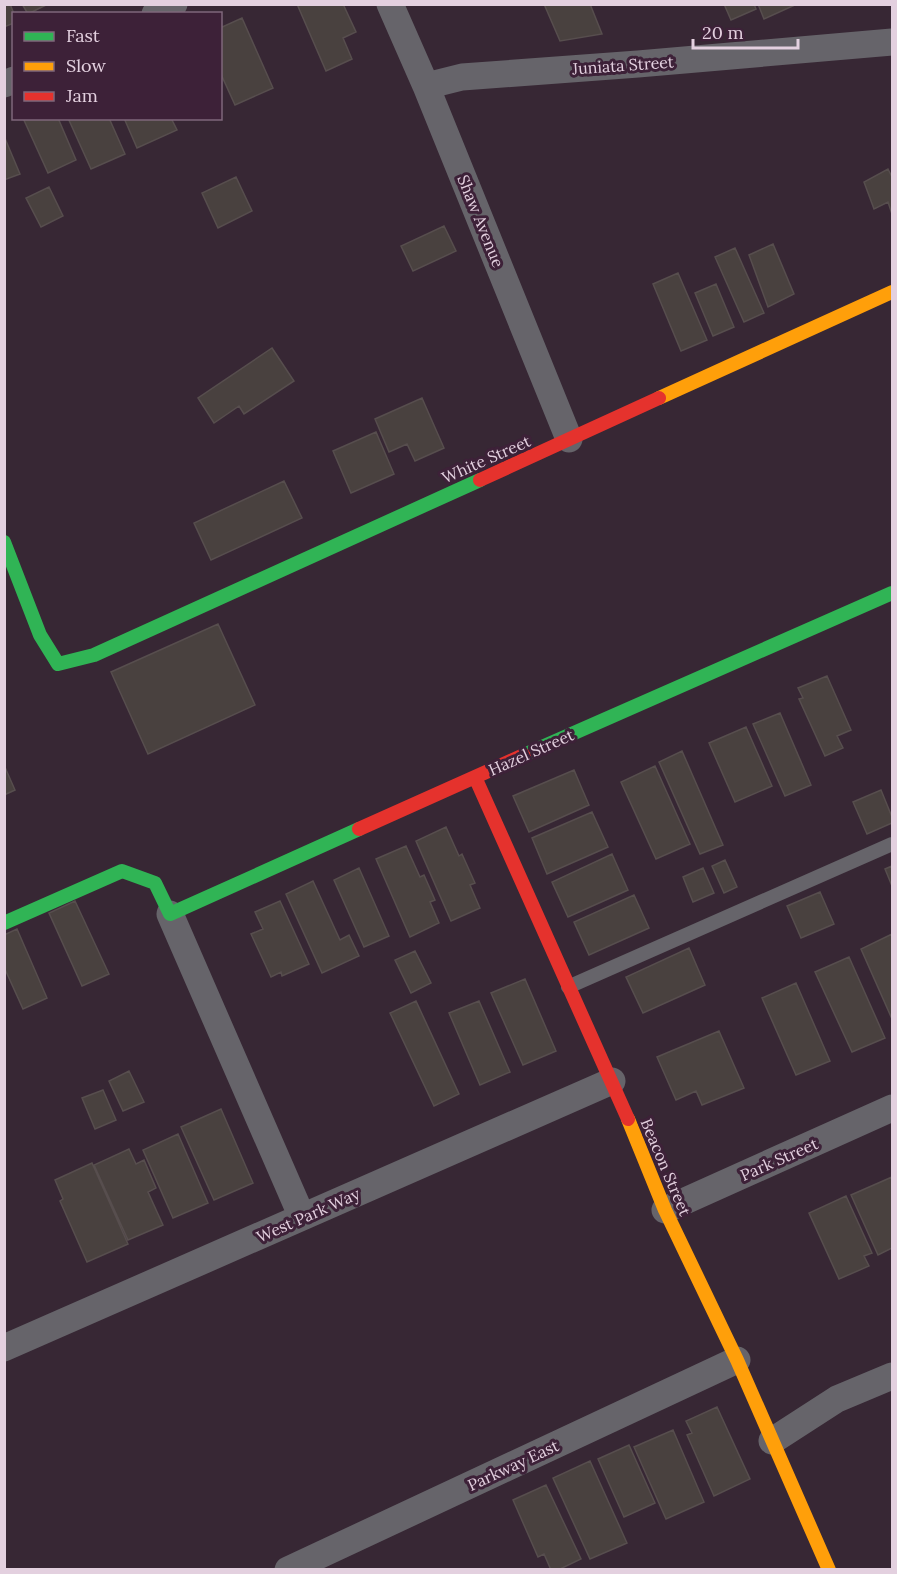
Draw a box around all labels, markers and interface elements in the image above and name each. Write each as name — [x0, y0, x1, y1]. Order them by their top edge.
legend — [12, 12, 222, 120]
scale bar — [693, 12, 798, 50]
text: 20 m — [702, 21, 744, 44]
text: Fast — [66, 24, 100, 47]
street label: Juniata Street — [570, 51, 675, 79]
text: Slow — [66, 54, 106, 77]
text: Jam — [65, 84, 98, 107]
street label: Shaw Avenue — [453, 172, 509, 270]
street label: White Street — [439, 430, 534, 487]
street label: Hazel Street — [485, 724, 577, 780]
street label: Beacon Street — [636, 1115, 696, 1219]
street label: Park Street — [737, 1133, 822, 1185]
street label: West Park Way — [253, 1183, 363, 1247]
street label: Parkway East — [464, 1435, 563, 1495]

